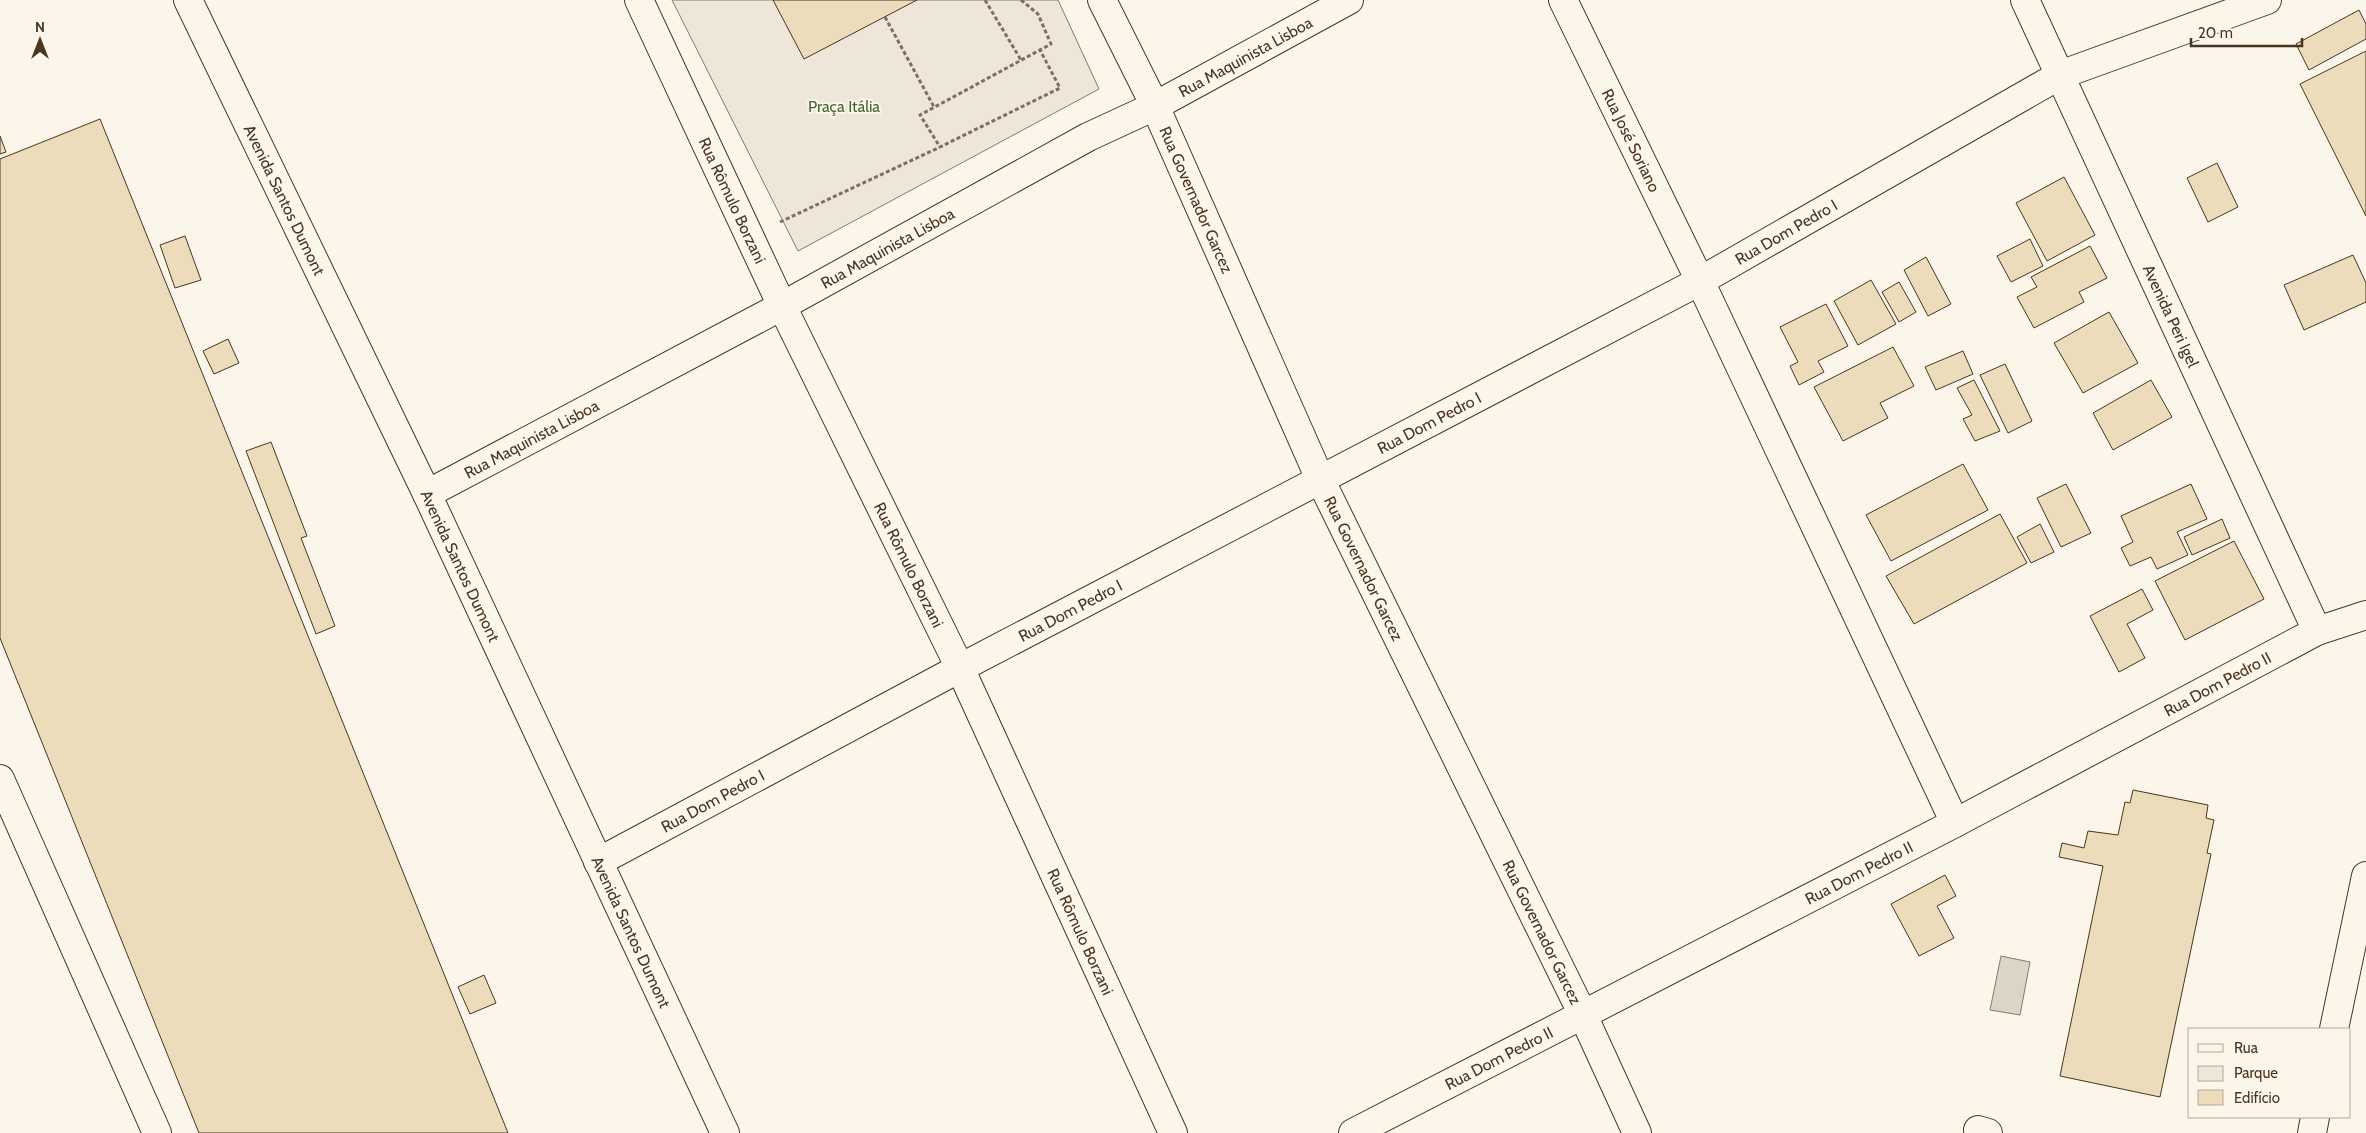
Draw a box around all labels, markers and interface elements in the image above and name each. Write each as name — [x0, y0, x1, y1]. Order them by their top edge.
street label: Rua Maquinista Lisboa — [1175, 12, 1316, 101]
north arrow — [15, 15, 65, 65]
scale bar — [2191, 15, 2302, 47]
text: N — [35, 18, 45, 36]
text: 20 m — [2198, 24, 2233, 42]
street label: Rua José Soriano — [1598, 86, 1665, 195]
park label: Praça Itália — [808, 97, 880, 116]
street label: Avenida Santos Dumont — [240, 121, 329, 279]
street label: Rua Governador Garcez — [1156, 123, 1237, 277]
street label: Rua Rômulo Borzani — [695, 134, 770, 266]
street label: Rua Dom Pedro I — [1732, 195, 1841, 268]
street label: Rua Maquinista Lisboa — [817, 203, 958, 292]
street label: Avenida Peri Igel — [2139, 262, 2203, 370]
street label: Rua Dom Pedro I — [1374, 388, 1484, 458]
street label: Rua Maquinista Lisboa — [461, 395, 602, 482]
street label: Avenida Santos Dumont — [417, 487, 504, 645]
street label: Rua Governador Garcez — [1320, 493, 1408, 644]
street label: Rua Rômulo Borzani — [870, 499, 948, 630]
street label: Rua Dom Pedro I — [1015, 575, 1125, 645]
street label: Rua Dom Pedro II — [2160, 648, 2274, 720]
street label: Rua Dom Pedro I — [658, 765, 768, 836]
street label: Rua Dom Pedro II — [1802, 837, 1916, 908]
street label: Avenida Santos Dumont — [588, 853, 675, 1011]
street label: Rua Governador Garcez — [1499, 857, 1586, 1008]
street label: Rua Rômulo Borzani — [1044, 865, 1118, 998]
street label: Rua Dom Pedro II — [1442, 1022, 1556, 1094]
legend — [2188, 1028, 2351, 1118]
text: Rua — [2234, 1039, 2259, 1057]
text: Parque — [2234, 1064, 2278, 1082]
text: Edifício — [2234, 1089, 2280, 1107]

